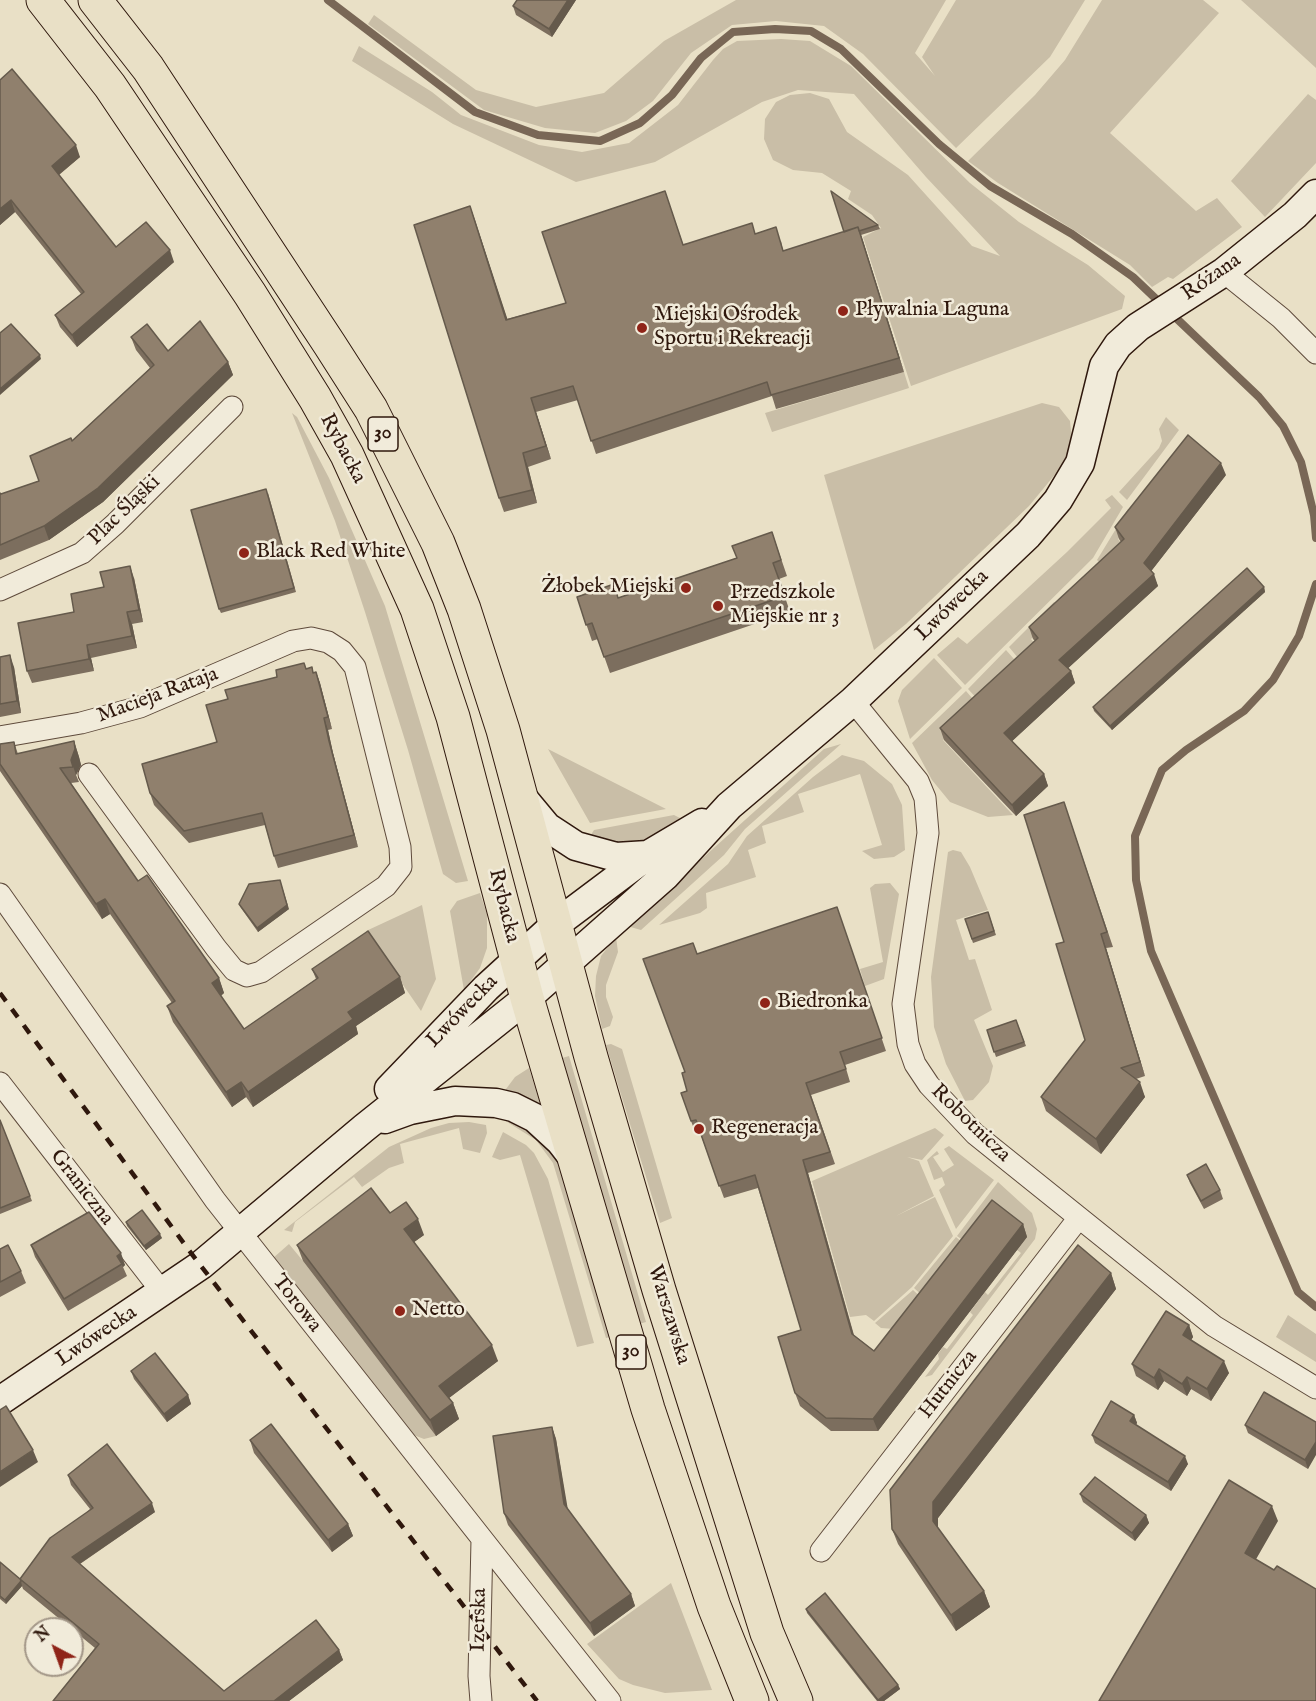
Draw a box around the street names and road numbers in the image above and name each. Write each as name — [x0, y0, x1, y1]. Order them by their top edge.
street label: Różana — [1178, 249, 1246, 307]
street label: Rybacka — [313, 410, 371, 488]
road number: 30 — [368, 417, 398, 451]
street label: Plac Śląski — [84, 471, 166, 551]
street label: Lwówecka — [911, 565, 995, 647]
street label: Macieja Rataja — [94, 662, 222, 730]
street label: Rybacka — [482, 866, 524, 946]
street label: Lwówecka — [422, 970, 504, 1054]
street label: Robotnicza — [925, 1080, 1015, 1168]
street label: Graniczna — [44, 1145, 118, 1231]
street label: Warszawska — [641, 1262, 695, 1368]
street label: Torowa — [266, 1270, 326, 1338]
street label: Lwówecka — [52, 1301, 142, 1373]
road number: 30 — [616, 1335, 646, 1369]
street label: Hutnicza — [914, 1346, 984, 1424]
street label: Izerska — [467, 1588, 493, 1652]

